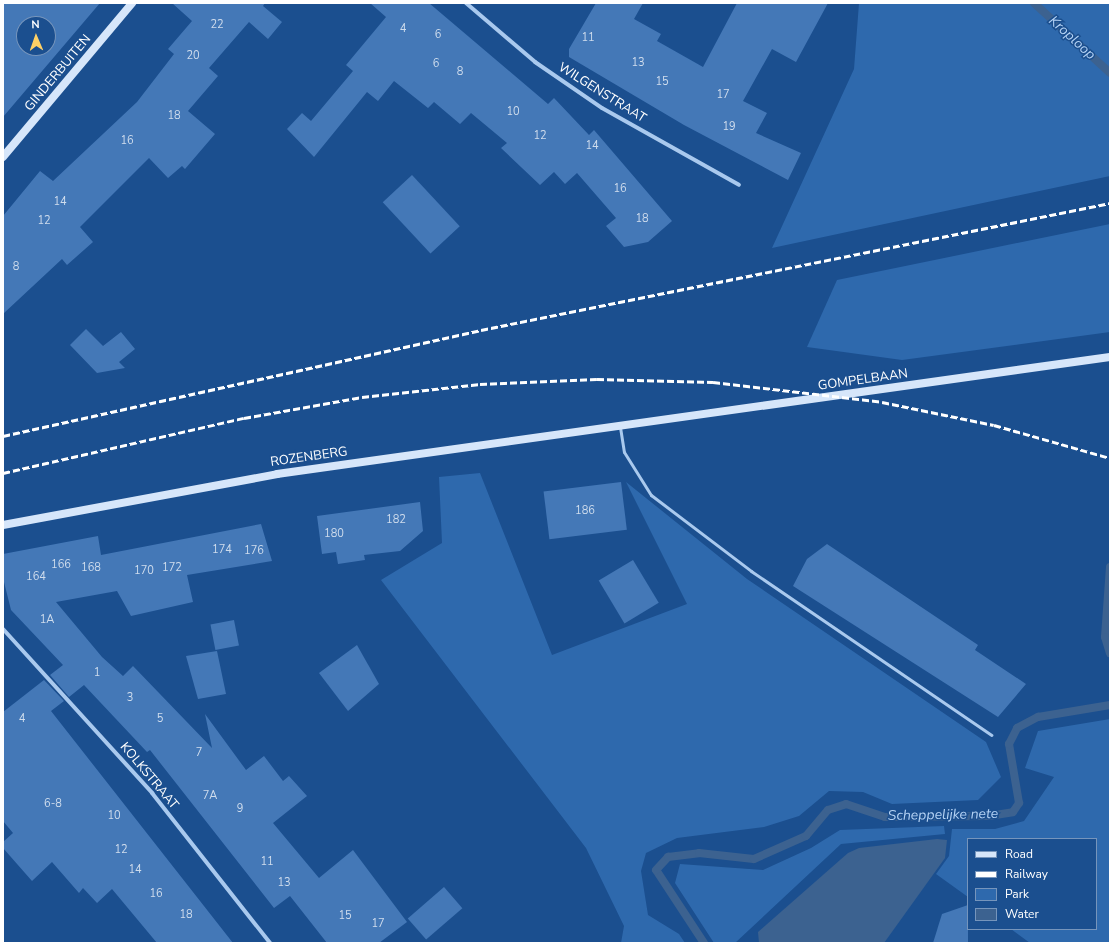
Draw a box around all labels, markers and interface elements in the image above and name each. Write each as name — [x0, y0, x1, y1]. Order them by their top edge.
water label: Kroploop — [1045, 13, 1099, 63]
north arrow — [16, 16, 56, 56]
text: N — [31, 17, 40, 32]
house number: 22 — [210, 18, 224, 32]
house number: 4 — [400, 22, 406, 36]
house number: 6 — [435, 28, 441, 42]
house number: 11 — [581, 31, 595, 45]
street label: GINDERBUITEN — [22, 32, 94, 114]
house number: 20 — [186, 49, 200, 63]
house number: 13 — [631, 56, 645, 70]
house number: 6 — [433, 57, 439, 71]
street label: WILGENSTRAAT — [555, 60, 649, 126]
house number: 8 — [457, 65, 463, 79]
house number: 15 — [655, 75, 669, 89]
house number: 17 — [716, 88, 730, 102]
house number: 10 — [506, 105, 520, 119]
house number: 18 — [167, 109, 181, 123]
house number: 19 — [722, 120, 736, 134]
house number: 12 — [533, 129, 547, 143]
house number: 16 — [120, 134, 134, 148]
house number: 14 — [585, 139, 599, 153]
house number: 16 — [613, 182, 627, 196]
house number: 14 — [53, 195, 67, 209]
house number: 18 — [635, 212, 649, 226]
house number: 12 — [37, 214, 51, 228]
house number: 8 — [13, 260, 19, 274]
street label: GOMPELBAAN — [817, 366, 909, 394]
street label: ROZENBERG — [269, 444, 349, 470]
house number: 186 — [575, 504, 595, 518]
house number: 182 — [386, 513, 406, 527]
house number: 180 — [324, 527, 344, 541]
house number: 174 — [212, 543, 232, 557]
house number: 176 — [244, 544, 264, 558]
house number: 166 — [51, 558, 71, 572]
house number: 168 — [81, 561, 101, 575]
house number: 172 — [162, 561, 182, 575]
house number: 170 — [134, 564, 154, 578]
house number: 164 — [26, 570, 46, 584]
house number: 1A — [40, 613, 54, 627]
house number: 1 — [94, 666, 100, 680]
house number: 3 — [127, 691, 133, 705]
house number: 4 — [19, 712, 25, 726]
house number: 5 — [157, 712, 163, 726]
street label: KOLKSTRAAT — [117, 739, 181, 813]
house number: 7 — [196, 746, 202, 760]
house number: 7A — [203, 789, 217, 803]
house number: 6-8 — [44, 797, 62, 811]
house number: 9 — [237, 802, 243, 816]
water label: Scheppelijke nete — [888, 806, 998, 824]
house number: 10 — [107, 809, 121, 823]
legend — [967, 838, 1097, 930]
house number: 12 — [114, 843, 128, 857]
text: Road — [1005, 846, 1033, 862]
house number: 11 — [260, 855, 274, 869]
house number: 14 — [128, 863, 142, 877]
text: Railway — [1005, 866, 1048, 882]
house number: 13 — [277, 876, 291, 890]
text: Park — [1005, 886, 1029, 902]
house number: 16 — [149, 887, 163, 901]
text: Water — [1005, 906, 1039, 922]
house number: 18 — [179, 908, 193, 922]
house number: 15 — [338, 909, 352, 923]
house number: 17 — [371, 917, 385, 931]

